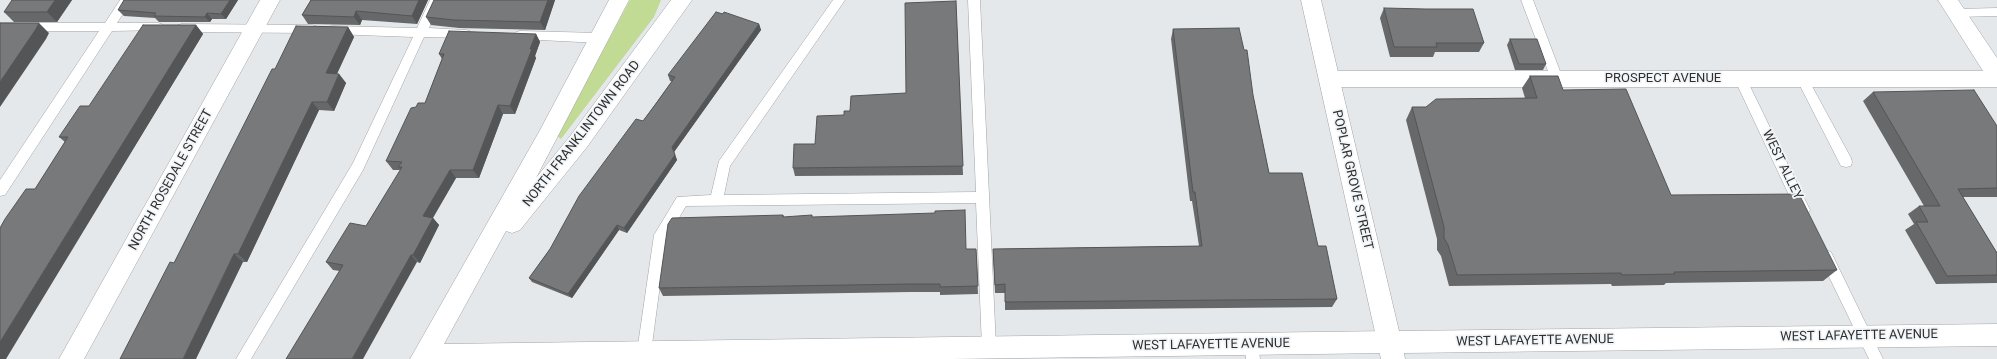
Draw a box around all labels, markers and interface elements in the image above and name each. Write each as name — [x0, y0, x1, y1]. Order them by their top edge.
street label: NORTH FRANKLINTOWN ROAD — [520, 58, 644, 210]
street label: PROSPECT AVENUE — [1605, 71, 1721, 87]
street label: NORTH ROSEDALE STREET — [126, 107, 216, 253]
street label: POPLAR GROVE STREET — [1328, 109, 1376, 251]
street label: WEST ALLEY — [1758, 128, 1806, 202]
street label: WEST LAFAYETTE AVENUE — [1780, 327, 1938, 345]
street label: WEST LAFAYETTE AVENUE — [1456, 332, 1614, 350]
street label: WEST LAFAYETTE AVENUE — [1132, 336, 1290, 354]

